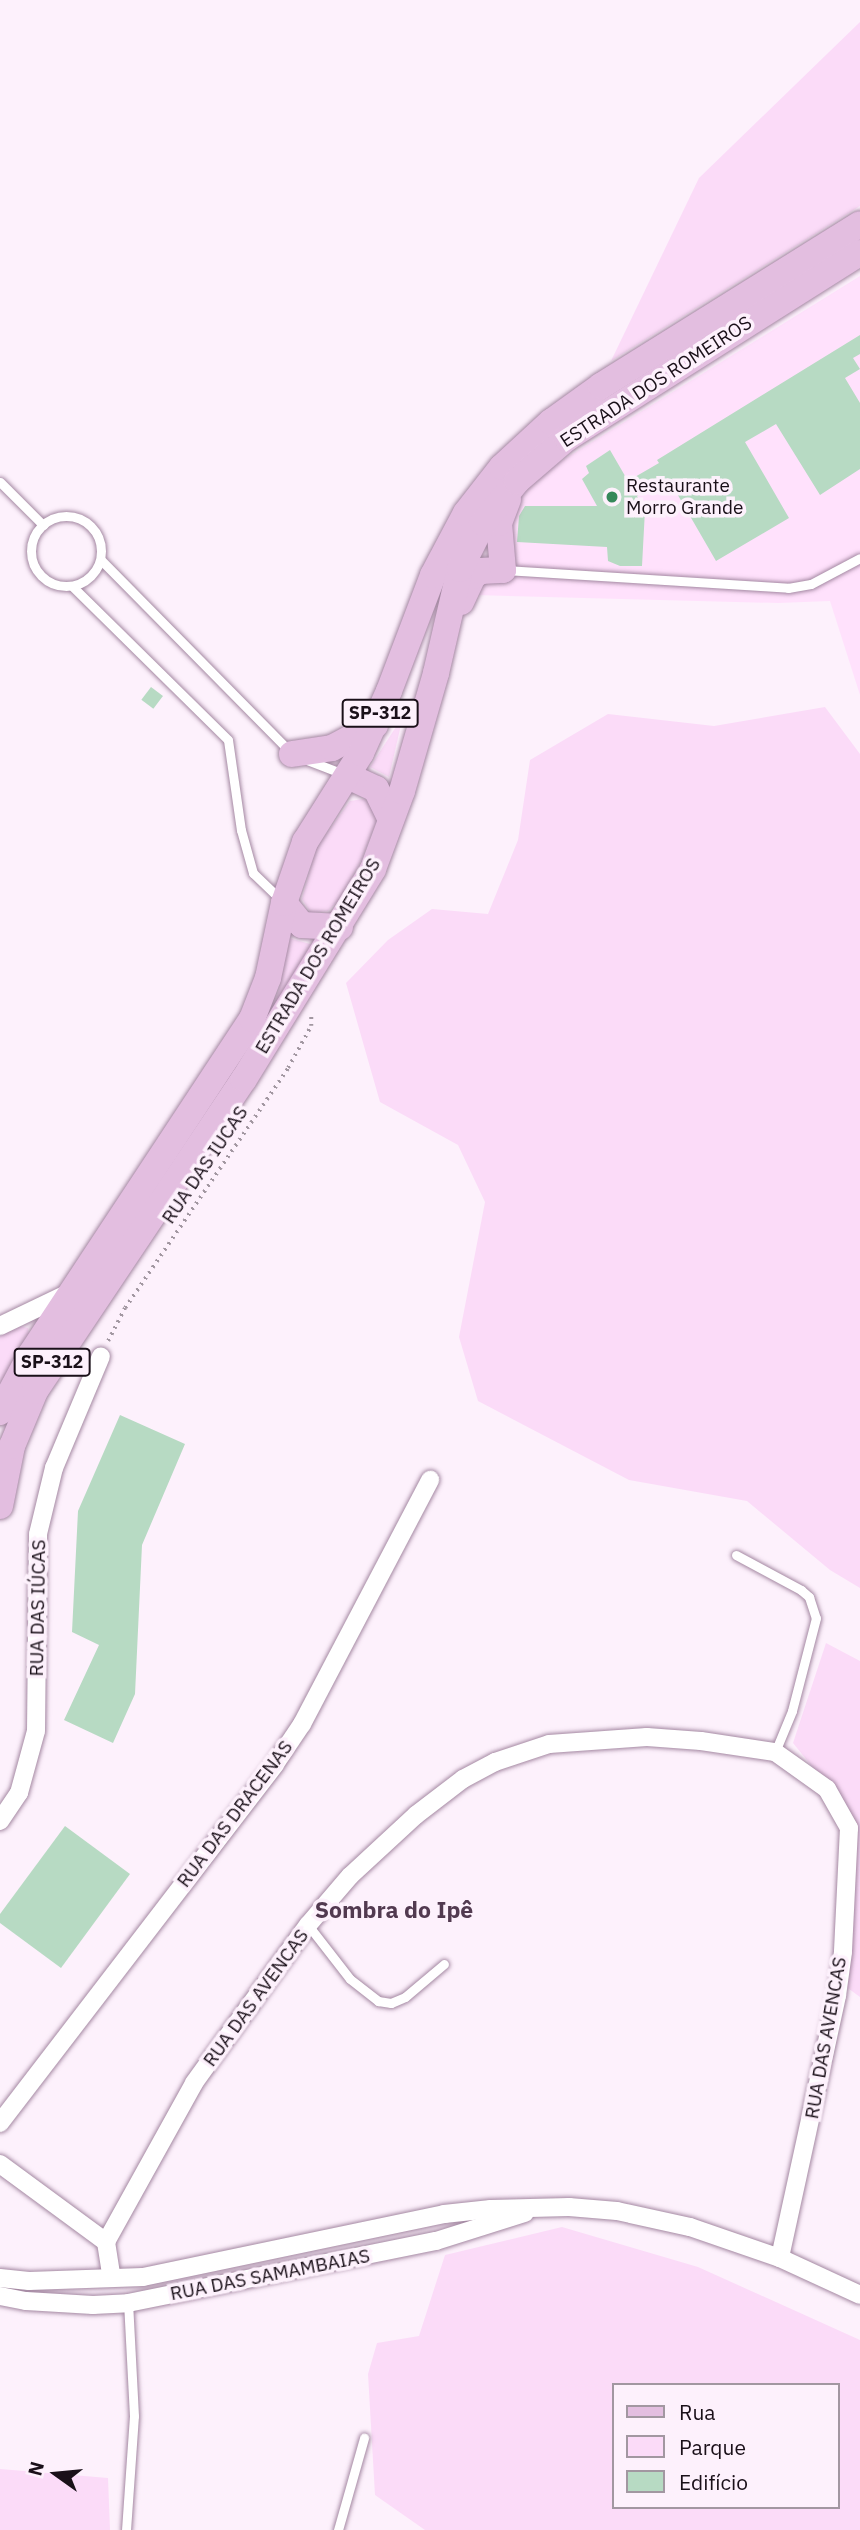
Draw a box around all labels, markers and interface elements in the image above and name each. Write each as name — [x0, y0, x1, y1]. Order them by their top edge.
street label: ESTRADA DOS ROMEIROS — [556, 311, 756, 453]
place label: Restaurante Morro Grande — [626, 475, 744, 519]
marker: Restaurante Morro Grande — [604, 489, 620, 505]
road number: SP-312 — [342, 698, 418, 728]
street label: ESTRADA DOS ROMEIROS — [251, 854, 385, 1058]
street label: RUA DAS IUCAS — [157, 1102, 253, 1228]
road number: SP-312 — [14, 1348, 90, 1377]
street label: RUA DAS IÚCAS — [25, 1539, 51, 1677]
street label: RUA DAS DRACENAS — [172, 1736, 298, 1892]
district label: Sombra do Ipê — [315, 1895, 473, 1923]
street label: RUA DAS AVENCAS — [199, 1925, 313, 2071]
street label: RUA DAS AVENCAS — [801, 1955, 851, 2121]
street label: RUA DAS SAMAMBAIAS — [168, 2244, 372, 2306]
legend — [612, 2383, 839, 2509]
text: Rua — [679, 2398, 716, 2426]
text: Parque — [679, 2433, 746, 2461]
north arrow — [21, 2439, 91, 2509]
text: N — [22, 2459, 49, 2478]
text: Edifício — [679, 2468, 748, 2496]

